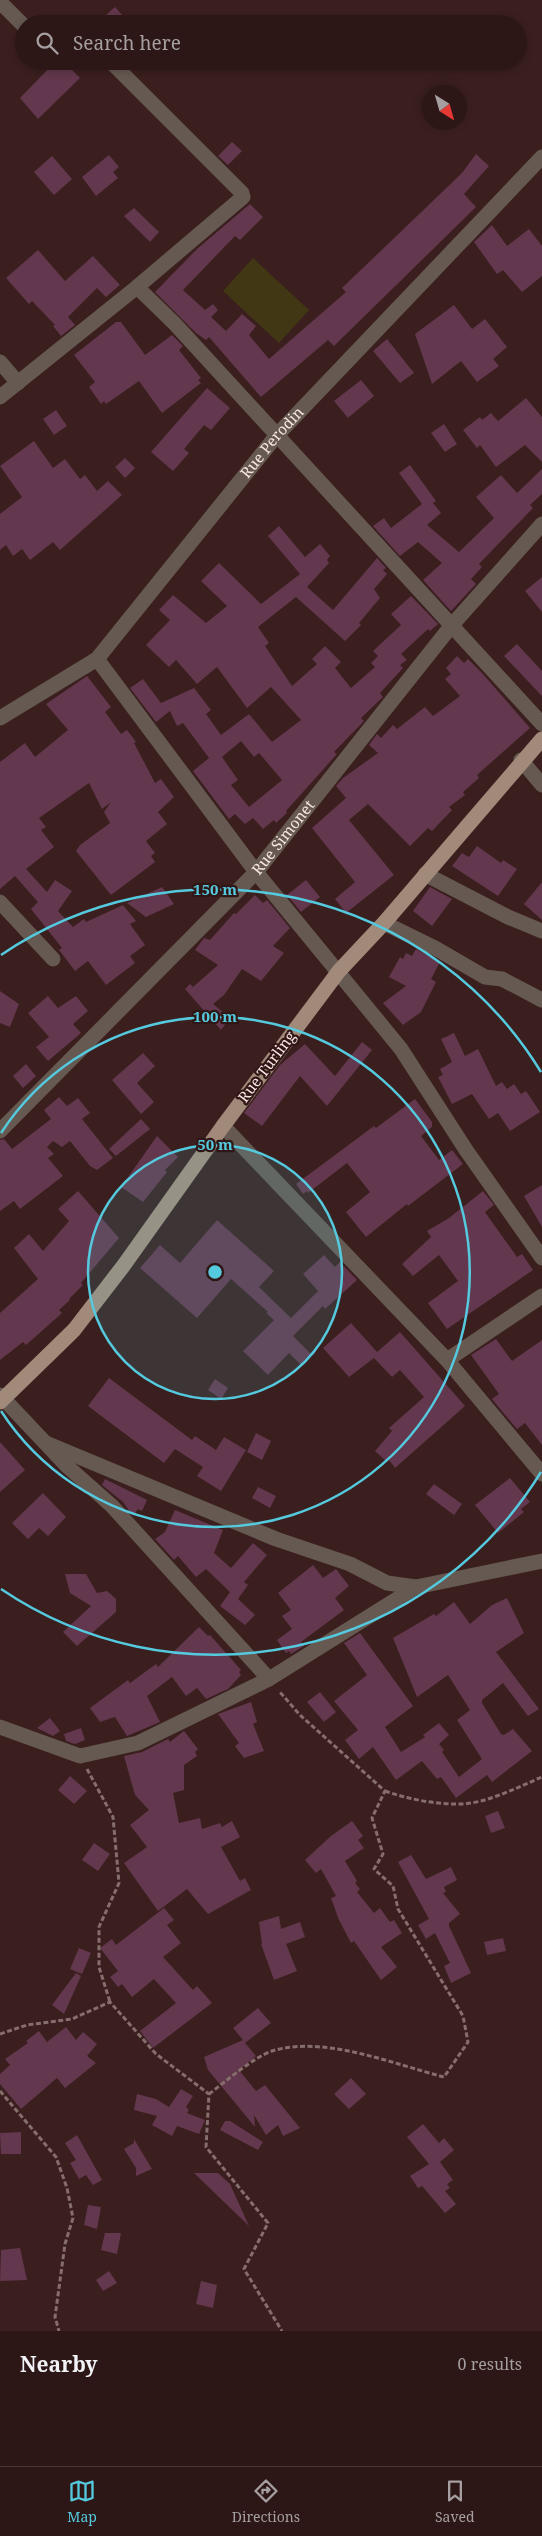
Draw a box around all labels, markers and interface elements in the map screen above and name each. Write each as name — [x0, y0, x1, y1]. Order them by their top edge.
search box — [15, 15, 527, 70]
icon: search — [33, 29, 61, 57]
text: Search here — [73, 30, 181, 56]
north arrow — [422, 85, 467, 130]
street label: Rue Perodin — [235, 402, 308, 482]
street label: Rue Simonet — [247, 796, 318, 879]
text: 150 m — [193, 879, 237, 899]
text: 100 m — [193, 1006, 237, 1026]
street label: Rue Turling — [233, 1027, 300, 1106]
text: 50 m — [197, 1134, 233, 1154]
centre of rings — [206, 1263, 224, 1281]
text: Nearby — [20, 2350, 98, 2378]
text: 0 results — [458, 2353, 522, 2375]
tab: Map — [67, 2477, 97, 2526]
tab: Directions — [232, 2477, 300, 2526]
tab: Saved — [435, 2477, 475, 2526]

